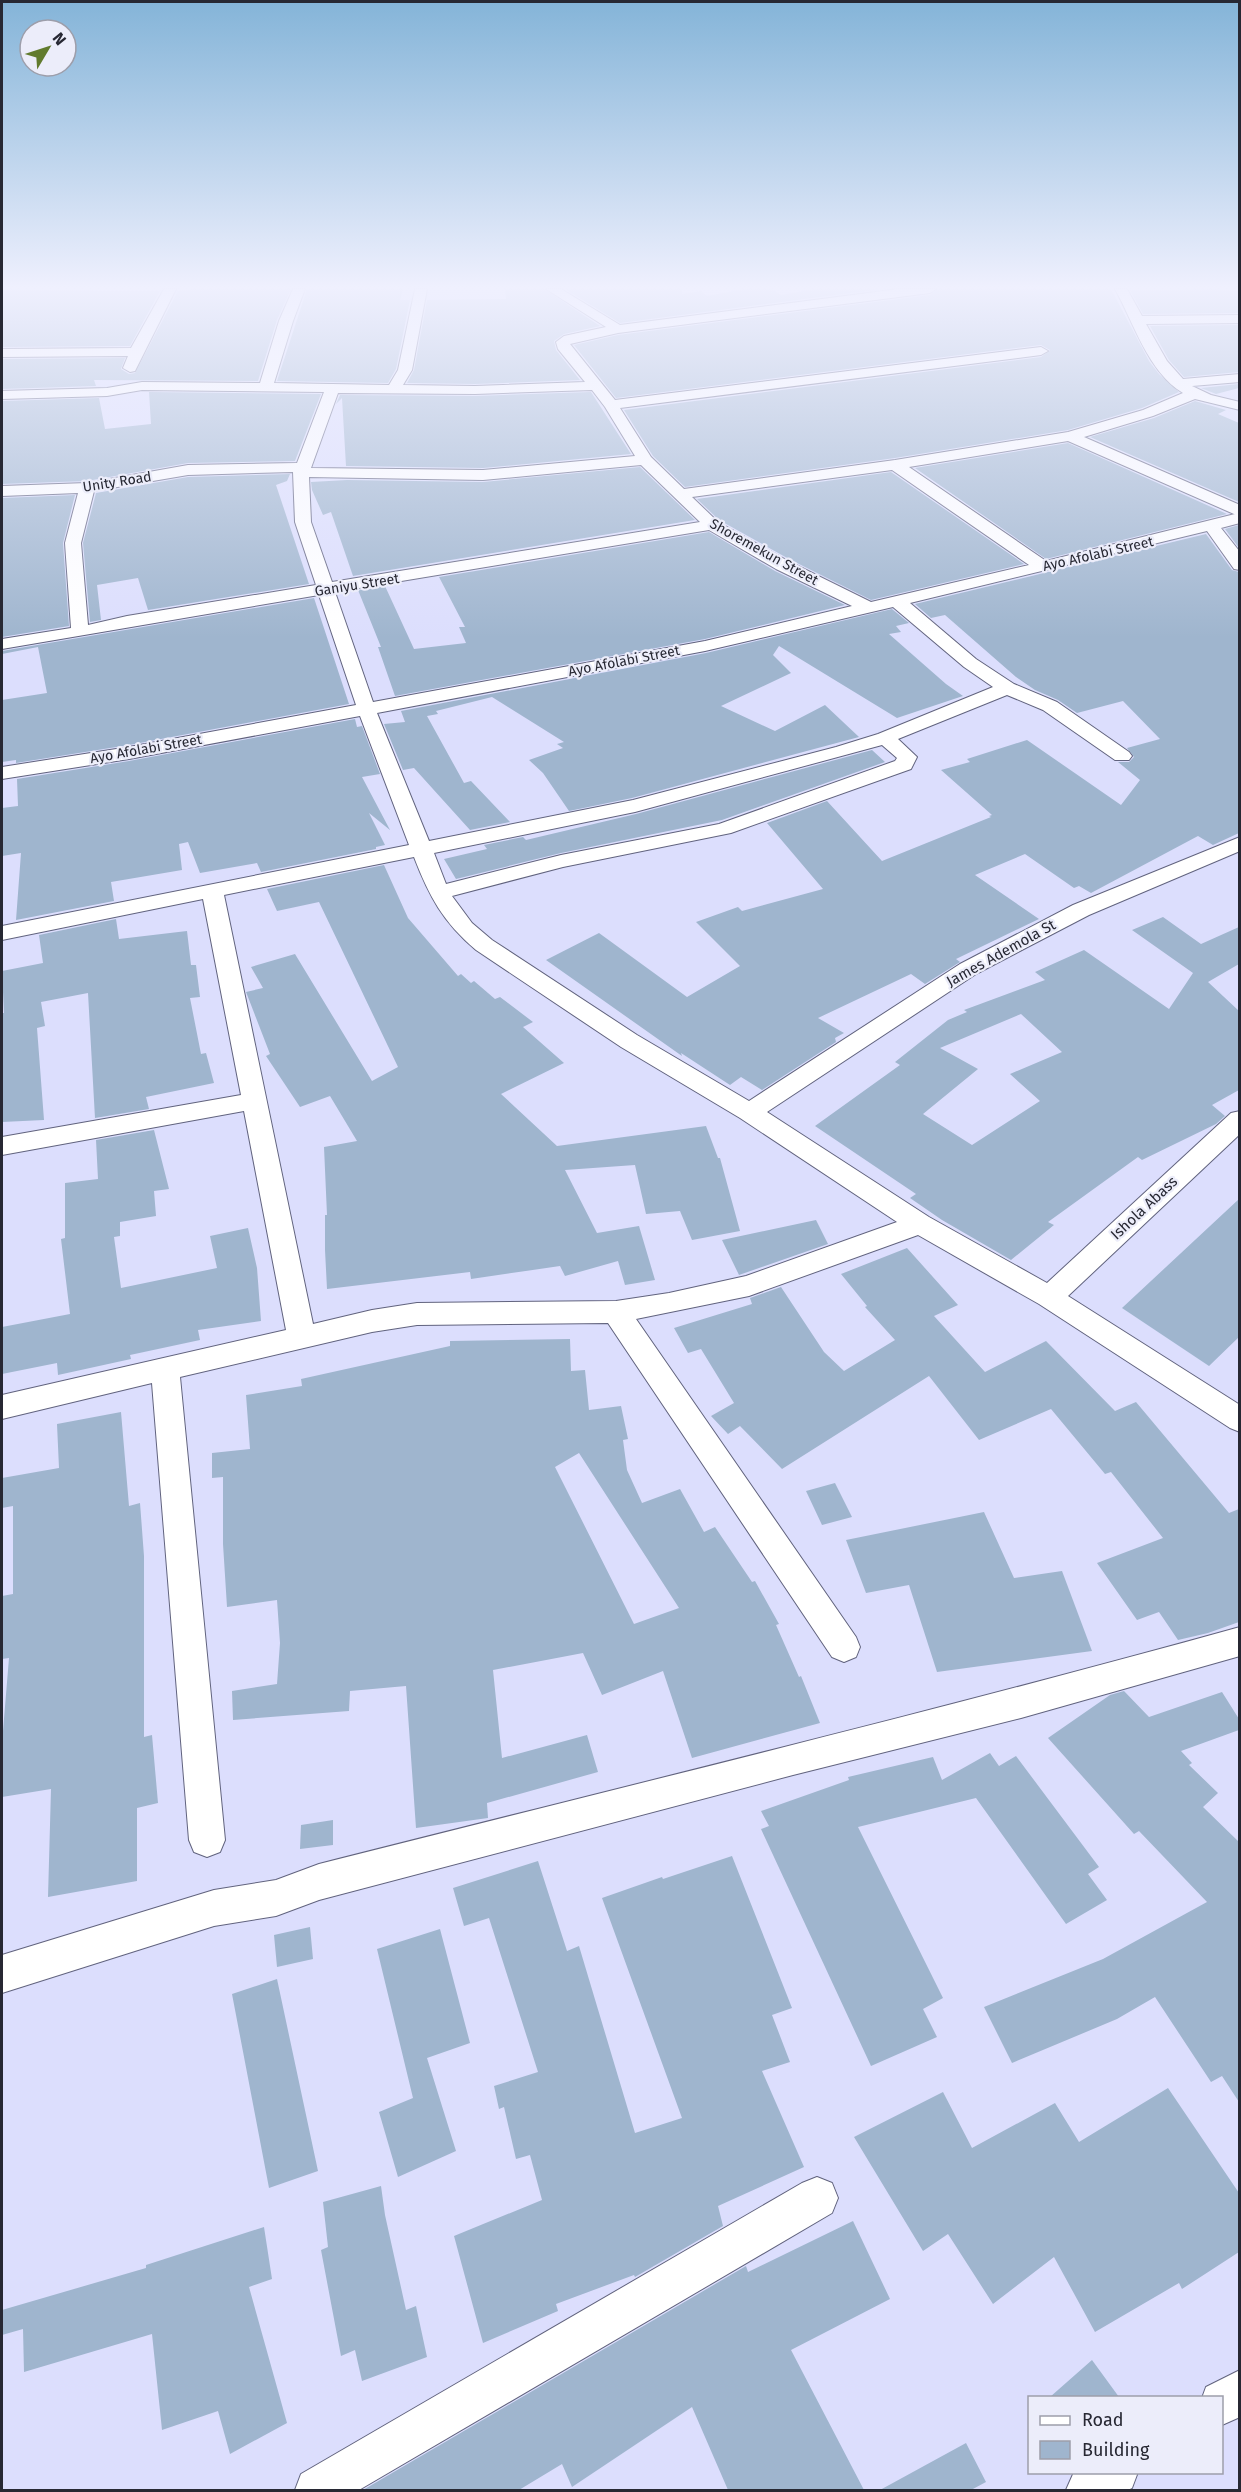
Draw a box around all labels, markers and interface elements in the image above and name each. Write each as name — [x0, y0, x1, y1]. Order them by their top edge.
north arrow — [18, 18, 78, 78]
text: N — [49, 29, 70, 49]
street label: Unity Road — [81, 468, 153, 496]
street label: Shoremekun Street — [707, 515, 822, 589]
street label: Ayo Afolabi Street — [1041, 533, 1156, 575]
street label: Ganiyu Street — [314, 570, 401, 600]
street label: Ayo Afolabi Street — [567, 642, 682, 680]
street label: Ayo Afolabi Street — [89, 731, 204, 767]
street label: James Ademola St — [943, 915, 1059, 990]
street label: Ishola Abass — [1107, 1173, 1181, 1243]
legend — [1028, 2396, 1223, 2474]
text: Road — [1082, 2409, 1124, 2431]
text: Building — [1082, 2439, 1150, 2461]

